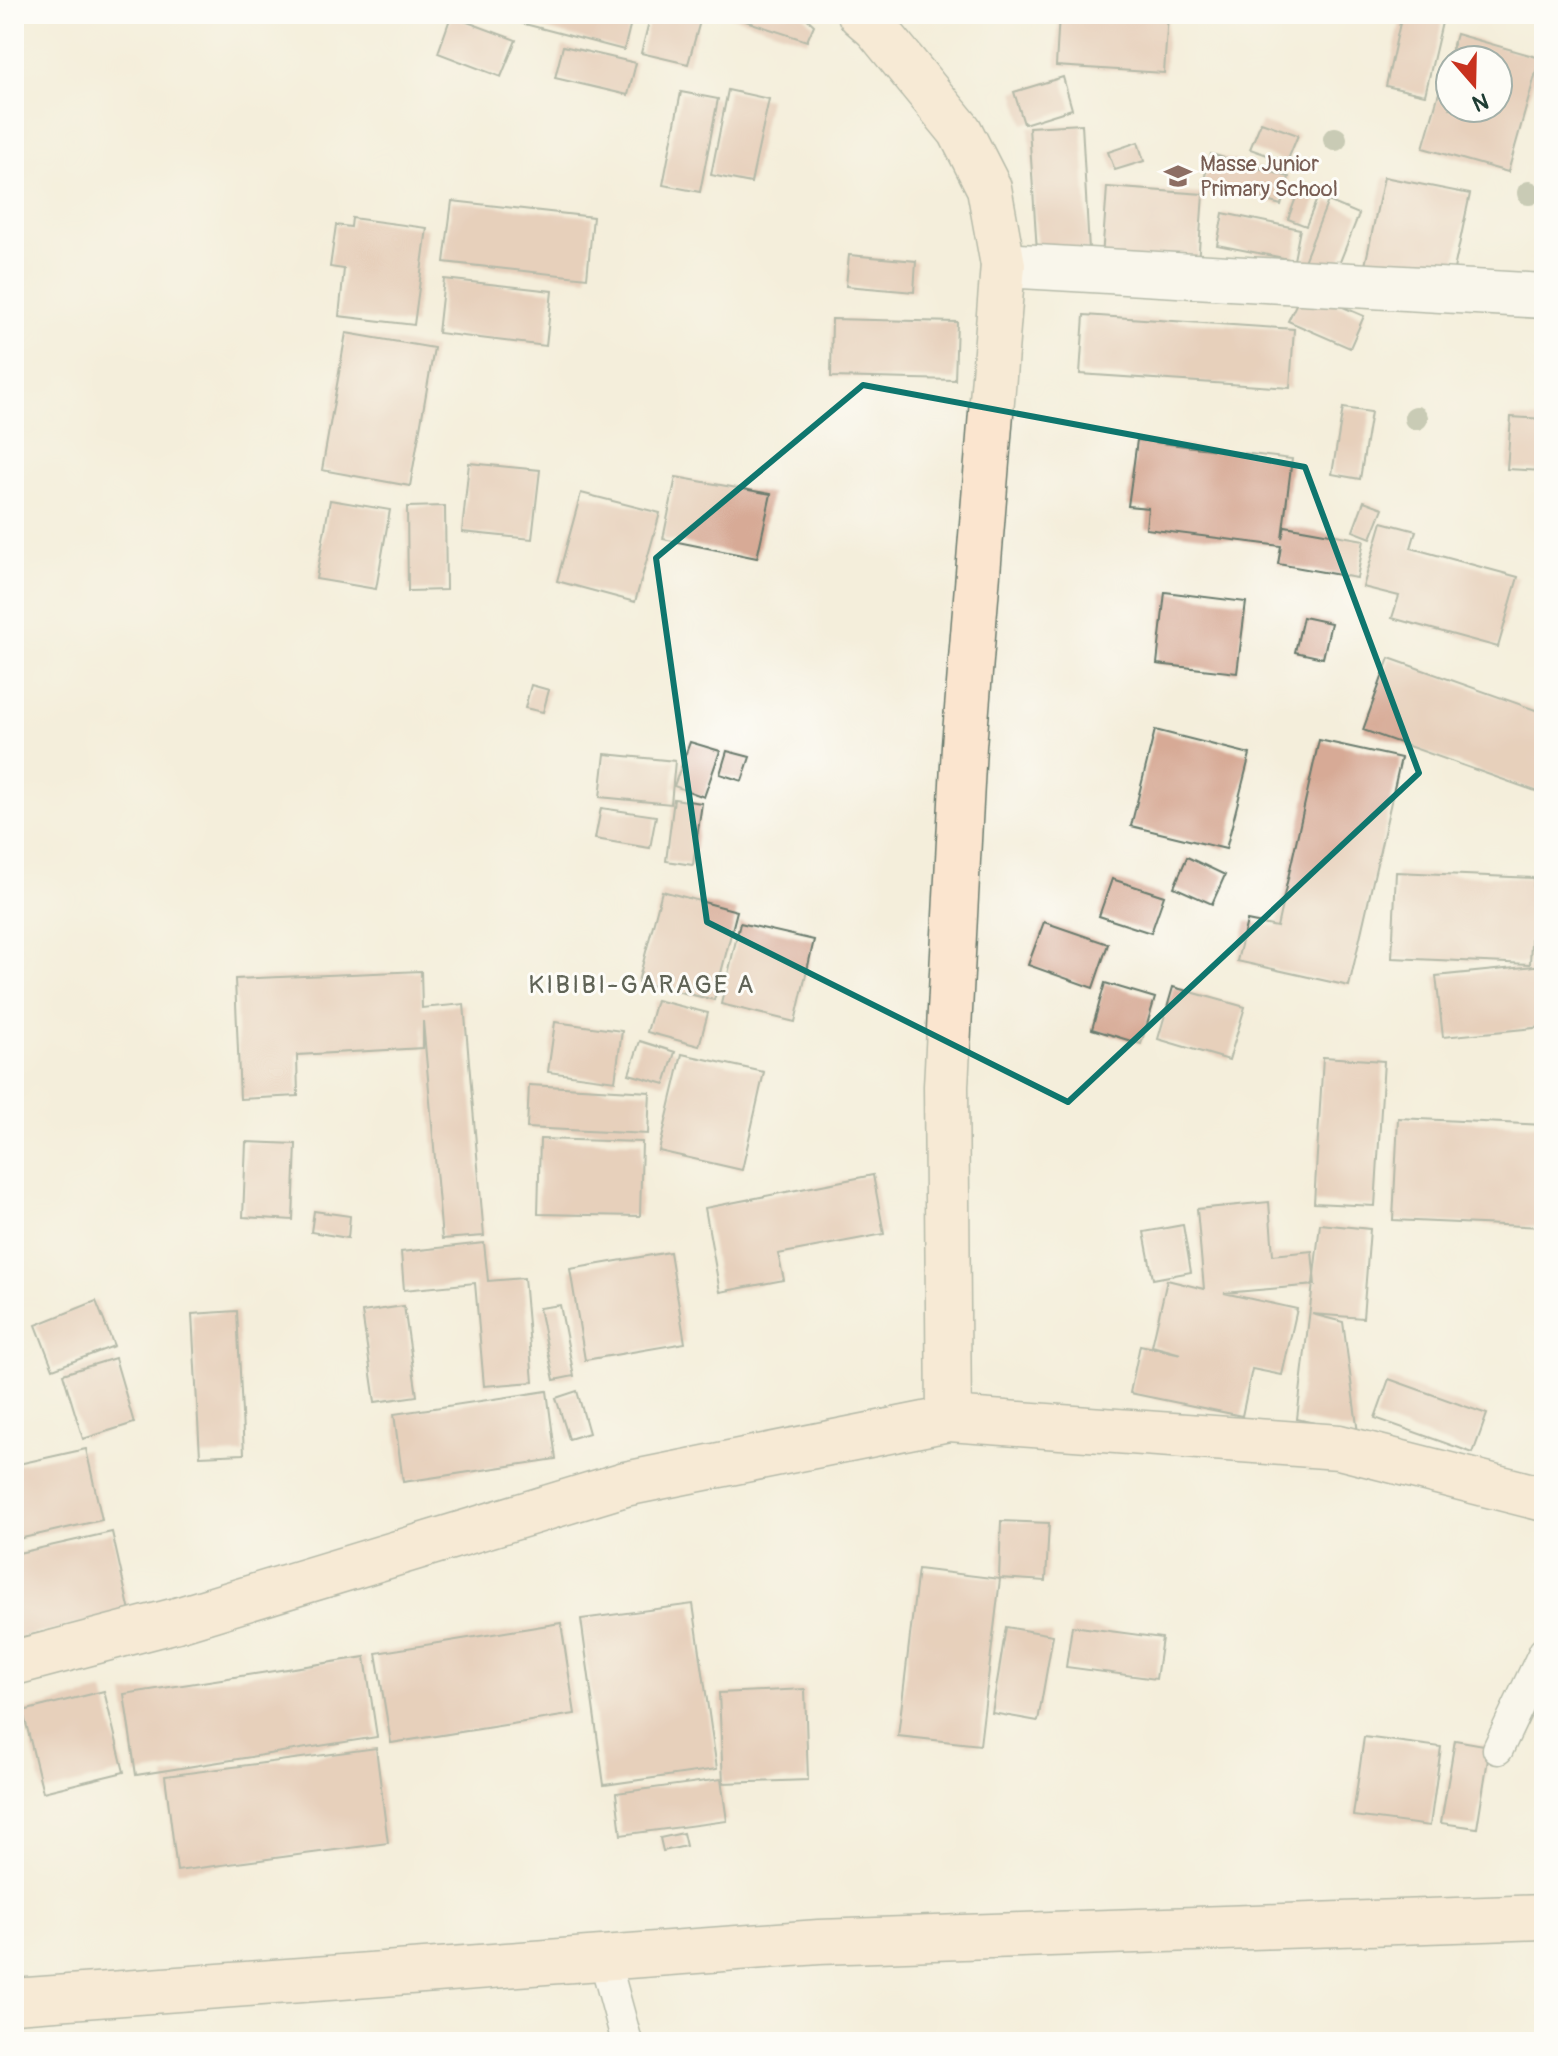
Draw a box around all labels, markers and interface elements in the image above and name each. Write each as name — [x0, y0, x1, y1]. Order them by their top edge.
north arrow — [1434, 44, 1514, 124]
text: N — [1469, 86, 1492, 118]
place label: Masse Junior Primary School — [1200, 150, 1338, 203]
school or university icon: Masse Junior Primary School — [1163, 161, 1193, 191]
district label: KIBIBI-GARAGE A — [528, 969, 756, 1001]

